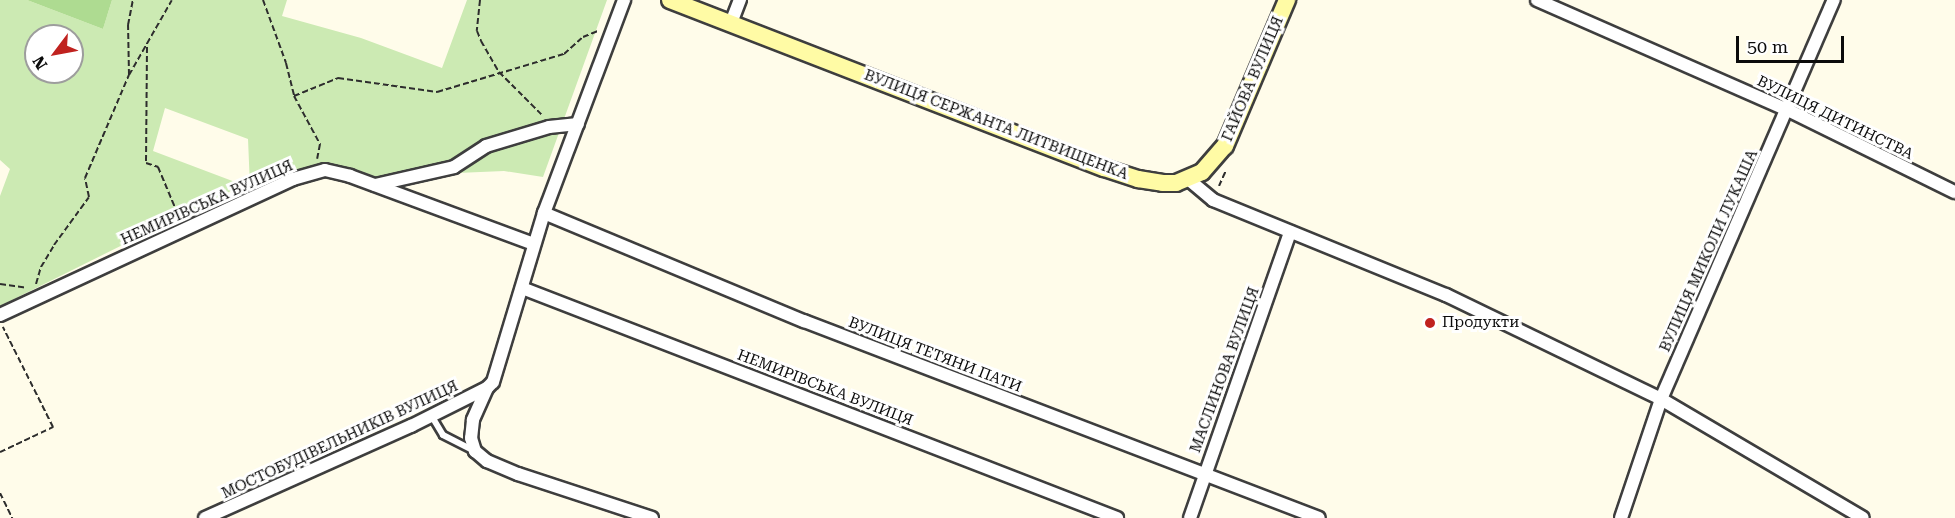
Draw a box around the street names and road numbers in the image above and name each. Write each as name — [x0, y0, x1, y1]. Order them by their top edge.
street label: ГАЙОВА ВУЛИЦЯ — [1219, 14, 1287, 144]
street label: ВУЛИЦЯ СЕРЖАНТА ЛИТВИЩЕНКА — [862, 66, 1130, 184]
street label: ВУЛИЦЯ ДИТИНСТВА — [1754, 72, 1916, 164]
street label: ВУЛИЦЯ МИКОЛИ ЛУКАША — [1656, 147, 1762, 355]
street label: НЕМИРІВСЬКА ВУЛИЦЯ — [118, 157, 296, 249]
street label: МАСЛИНОВА ВУЛИЦЯ — [1187, 285, 1263, 455]
street label: ВУЛИЦЯ ТЕТЯНИ ПАТИ — [846, 314, 1024, 396]
street label: НЕМИРІВСЬКА ВУЛИЦЯ — [735, 346, 915, 430]
street label: МОСТОБУДІВЕЛЬНИКІВ ВУЛИЦЯ — [219, 377, 461, 503]

